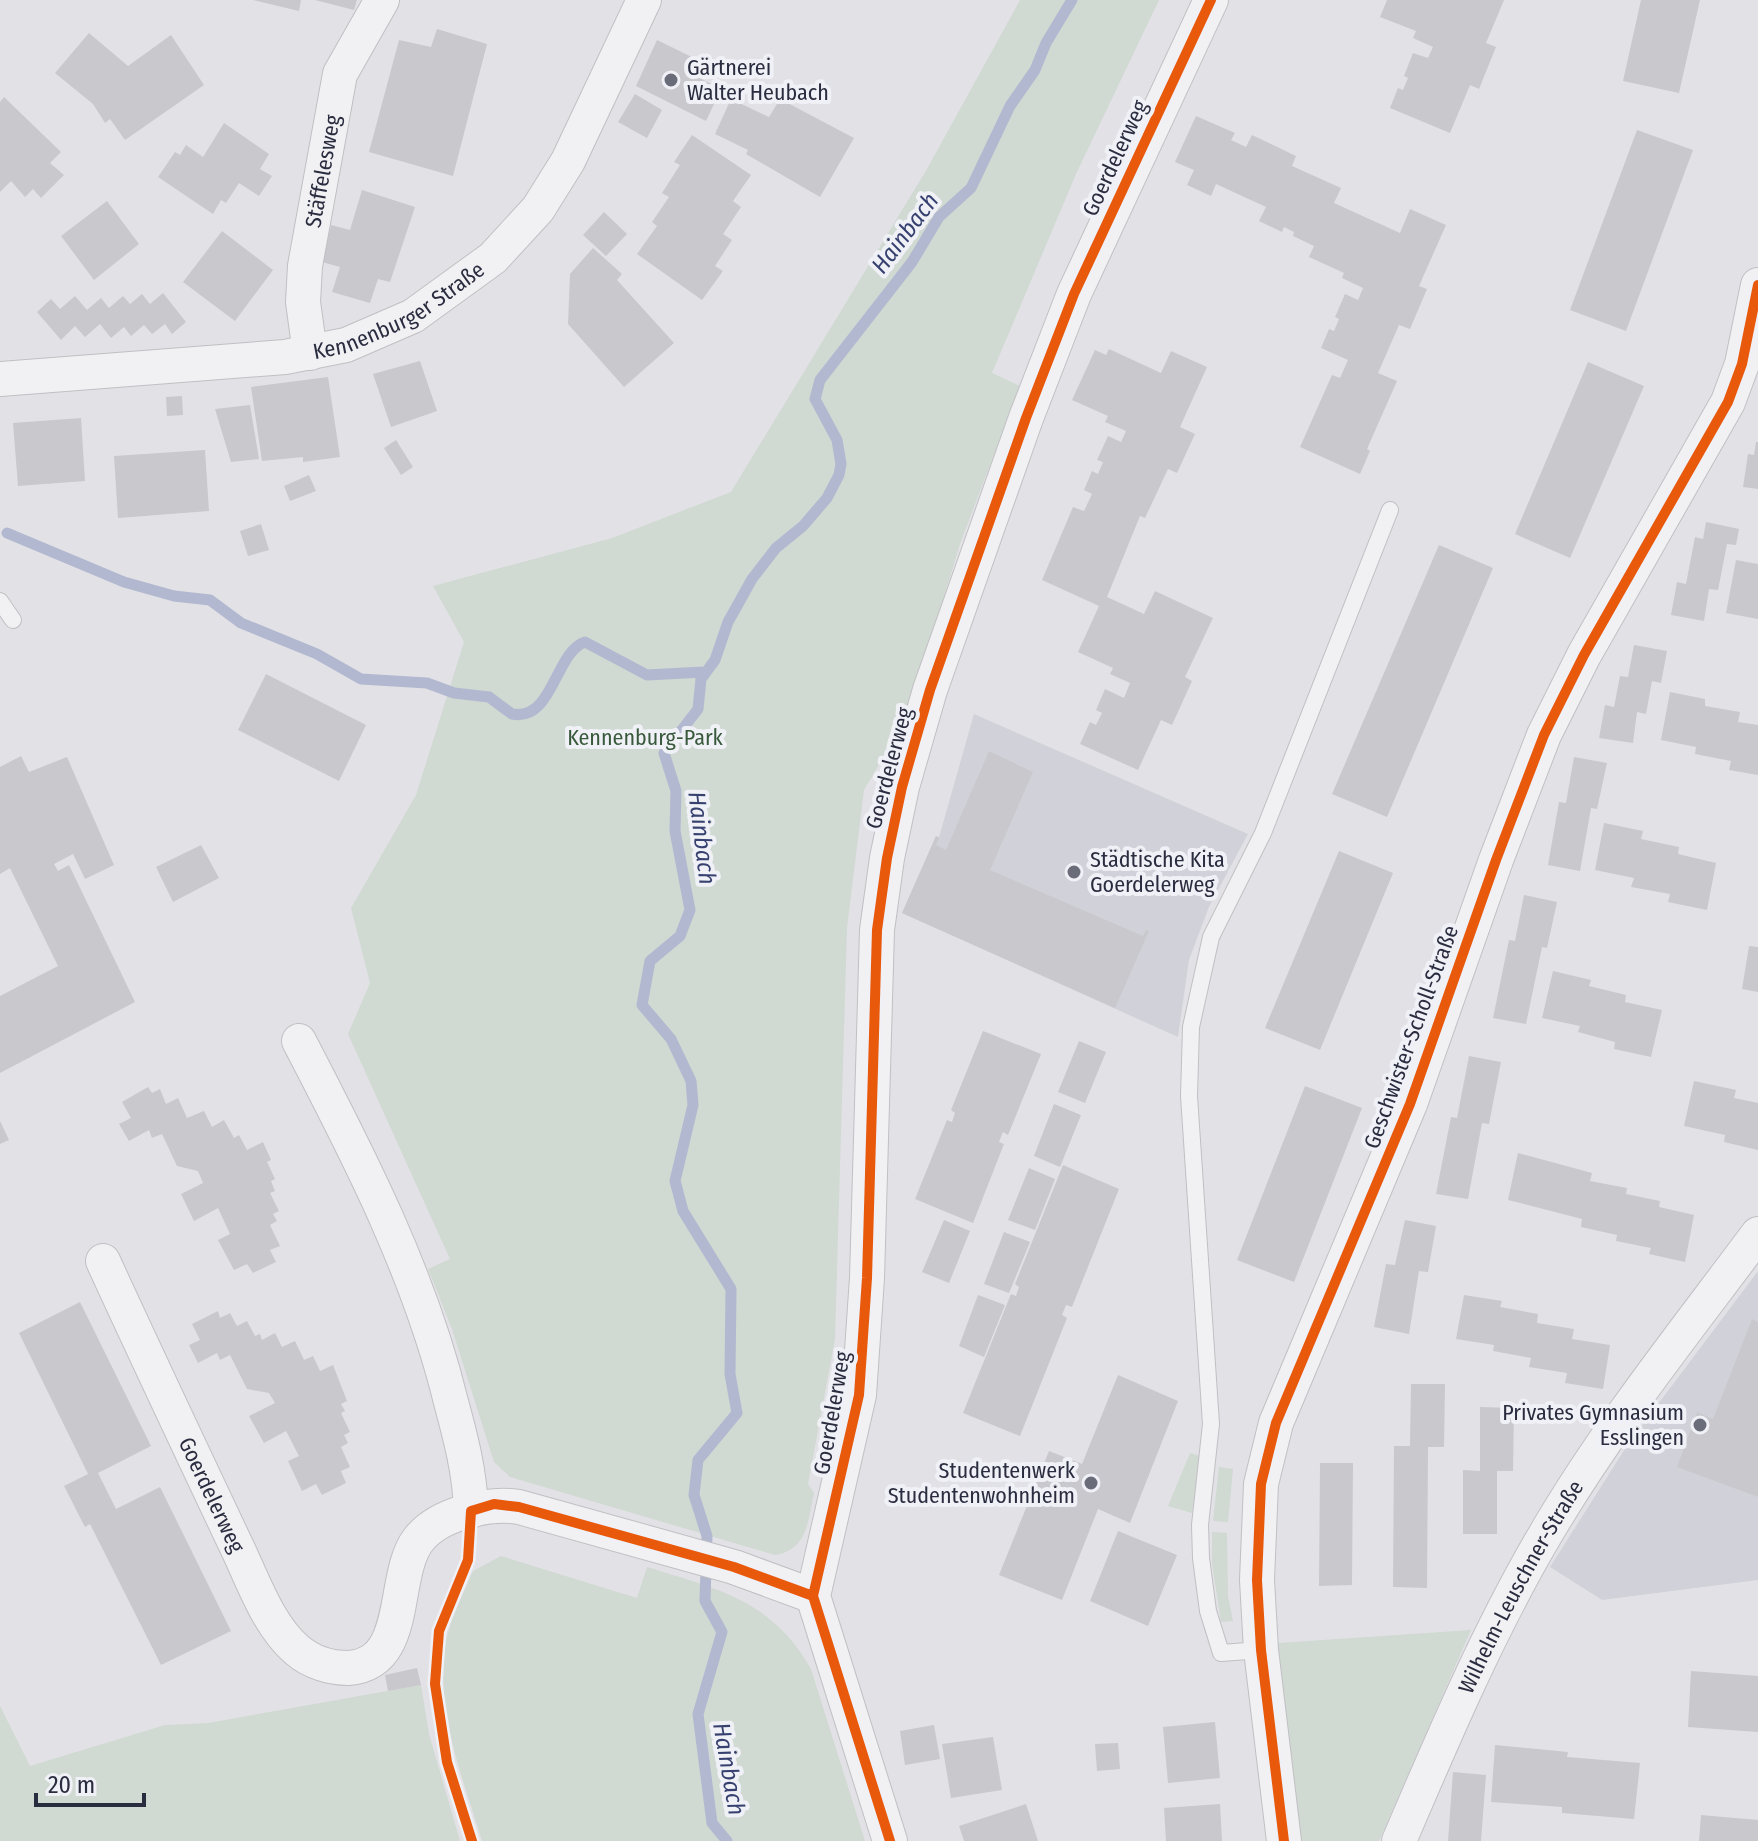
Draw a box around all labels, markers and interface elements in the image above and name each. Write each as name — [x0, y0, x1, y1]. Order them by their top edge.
place label: Gärtnerei Walter Heubach — [687, 54, 829, 106]
marker: Gärtnerei Walter Heubach — [662, 71, 680, 89]
street label: Goerdelerweg — [1076, 95, 1154, 220]
street label: Stäffelesweg — [299, 112, 346, 230]
water label: Hainbach — [866, 187, 944, 279]
street label: Kennenburger Straße — [311, 256, 489, 365]
street label: Goerdelerweg — [860, 704, 918, 832]
park label: Kennenburg-Park — [567, 724, 724, 751]
water label: Hainbach — [682, 790, 722, 886]
place label: Städtische Kita Goerdelerweg — [1090, 846, 1225, 898]
marker: Städtische Kita Goerdelerweg — [1065, 863, 1083, 881]
street label: Geschwister-Scholl-Straße — [1358, 922, 1464, 1152]
street label: Goerdelerweg — [808, 1349, 856, 1477]
place label: Privates Gymnasium Esslingen — [1502, 1399, 1684, 1451]
marker: Privates Gymnasium Esslingen — [1691, 1416, 1709, 1434]
street label: Goerdelerweg — [173, 1433, 251, 1557]
place label: Studentenwerk Studentenwohnheim — [888, 1457, 1076, 1509]
marker: Studentenwerk Studentenwohnheim — [1082, 1474, 1100, 1492]
street label: Wilhelm-Leuschner-Straße — [1452, 1475, 1589, 1698]
water label: Hainbach — [707, 1721, 751, 1817]
scale bar — [36, 1757, 144, 1807]
text: 20 m — [48, 1771, 95, 1799]

